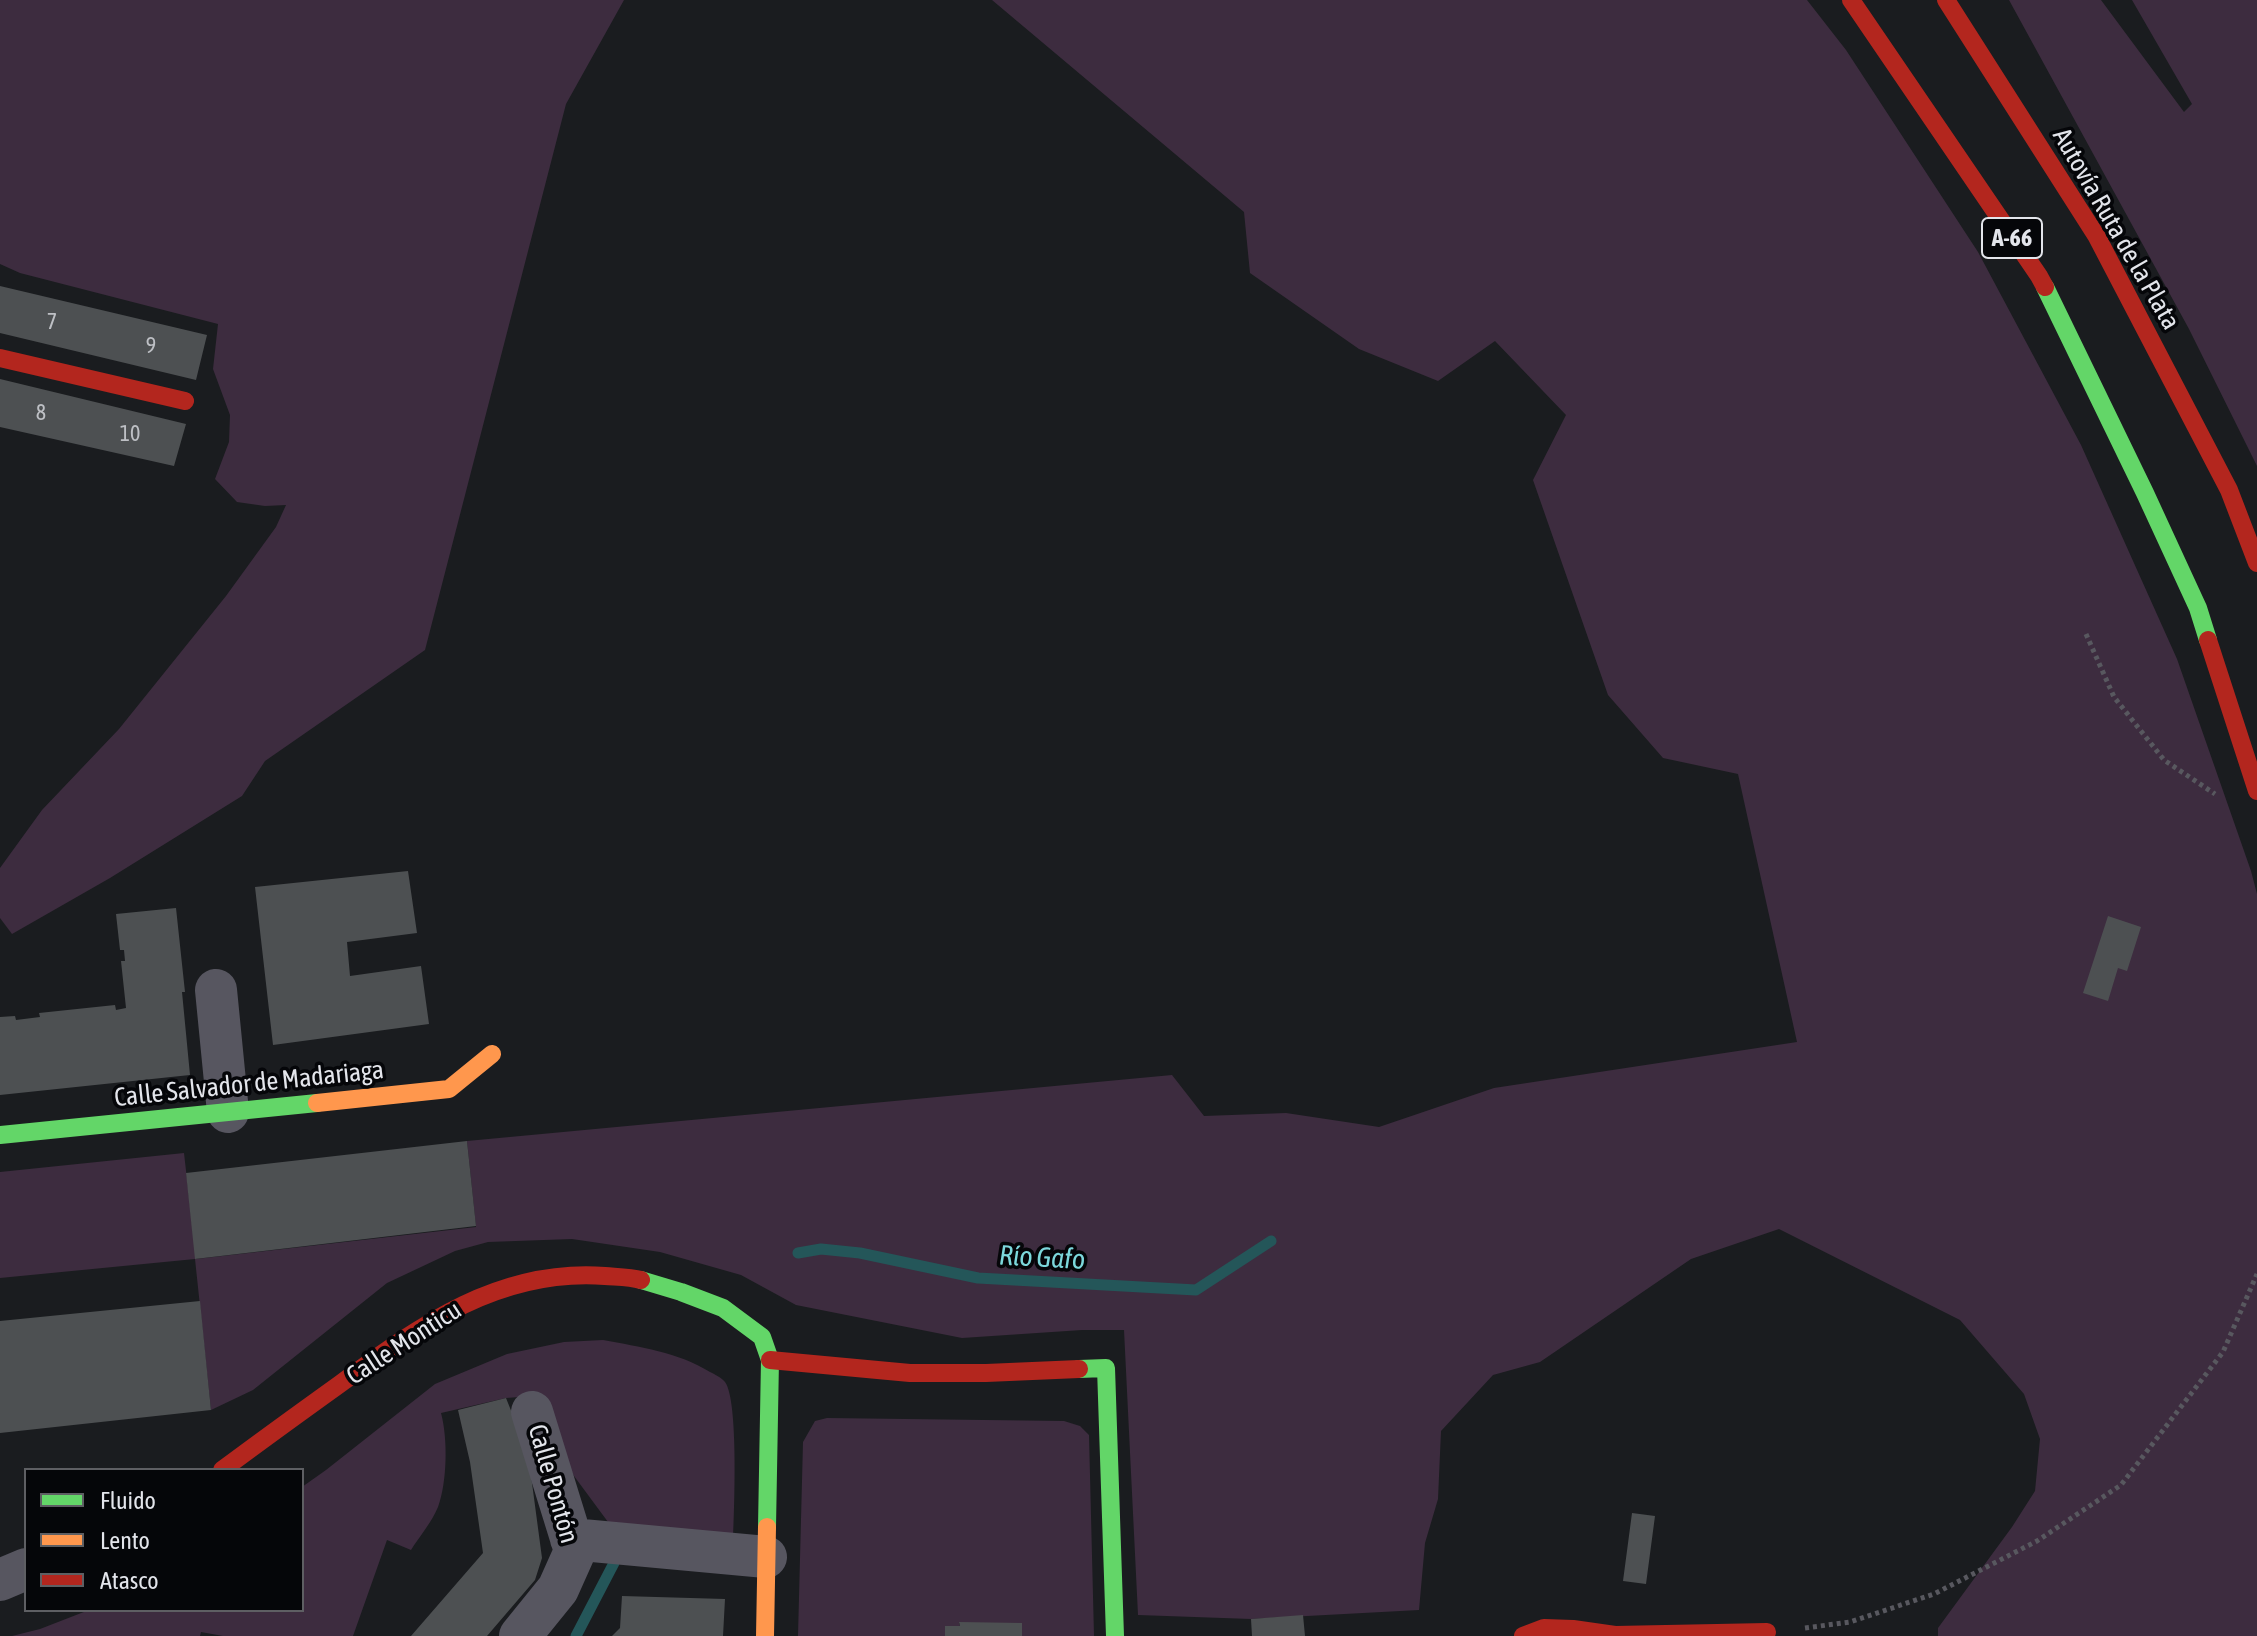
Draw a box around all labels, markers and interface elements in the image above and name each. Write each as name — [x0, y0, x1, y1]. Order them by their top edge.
street label: Autovía Ruta de la Plata — [2046, 123, 2186, 335]
road number: A-66 — [1982, 218, 2042, 258]
house number: 7 — [47, 309, 57, 335]
house number: 9 — [146, 333, 156, 359]
house number: 8 — [36, 400, 46, 426]
house number: 10 — [120, 421, 140, 447]
street label: Calle Salvador de Madariaga — [113, 1054, 385, 1114]
water label: Río Gafo — [998, 1239, 1086, 1277]
street label: Calle Monticu — [341, 1294, 467, 1392]
street label: Calle Pontón — [521, 1421, 585, 1547]
legend — [24, 1468, 304, 1612]
text: Fluido — [100, 1487, 156, 1514]
text: Lento — [100, 1527, 150, 1554]
text: Atasco — [100, 1567, 158, 1594]

